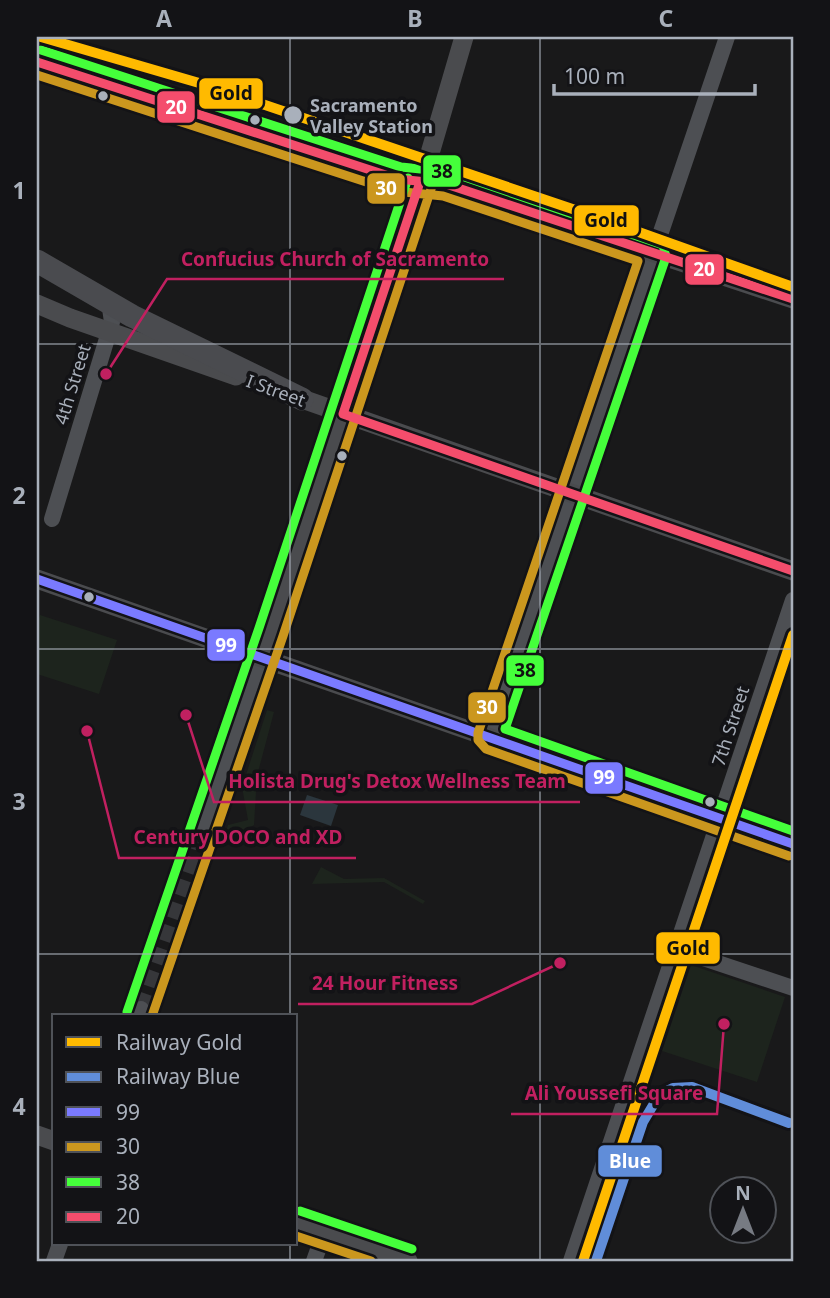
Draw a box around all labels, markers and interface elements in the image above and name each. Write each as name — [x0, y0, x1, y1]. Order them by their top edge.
text: A — [156, 2, 172, 34]
text: B — [407, 2, 423, 34]
text: C — [659, 2, 674, 34]
scale bar — [554, 52, 755, 96]
text: 100 m — [564, 62, 625, 90]
line badge: Gold — [198, 77, 264, 110]
text: Gold — [209, 80, 253, 106]
unlabelled marker — [96, 89, 110, 103]
line badge: 20 — [156, 90, 196, 124]
place label: Sacramento Valley Station — [310, 93, 433, 138]
text: 20 — [165, 94, 187, 120]
marker: Sacramento Valley Station — [282, 104, 304, 126]
unlabelled marker — [248, 113, 262, 127]
line badge: 38 — [422, 154, 462, 188]
text: 38 — [431, 158, 453, 184]
line badge: 30 — [366, 172, 406, 205]
text: 1 — [12, 174, 26, 206]
text: 30 — [375, 175, 397, 201]
line badge: Gold — [573, 204, 640, 237]
text: Gold — [584, 207, 628, 233]
callout: Confucius Church of Sacramento — [167, 239, 504, 279]
text: Confucius Church of Sacramento — [181, 246, 489, 272]
line badge: 20 — [684, 253, 725, 286]
text: 20 — [693, 256, 715, 282]
street label: 4th Street — [48, 340, 96, 427]
street label: I Street — [243, 368, 309, 412]
unlabelled marker — [335, 449, 349, 463]
text: 2 — [12, 479, 26, 511]
unlabelled marker — [82, 590, 96, 604]
line badge: 99 — [206, 628, 246, 662]
text: 99 — [215, 632, 237, 658]
line badge: 38 — [505, 654, 545, 687]
text: 38 — [514, 657, 536, 683]
street label: 7th Street — [706, 682, 754, 769]
line badge: 30 — [467, 691, 507, 724]
text: 30 — [476, 694, 498, 720]
line badge: 99 — [584, 761, 624, 795]
callout: Holista Drug's Detox Wellness Team — [214, 762, 580, 802]
text: 99 — [593, 764, 615, 790]
text: Holista Drug's Detox Wellness Team — [228, 768, 566, 794]
text: 3 — [12, 785, 26, 817]
unlabelled marker — [703, 795, 717, 809]
callout: Century DOCO and XD — [119, 818, 356, 858]
text: Century DOCO and XD — [134, 824, 342, 850]
line badge: Gold — [655, 931, 721, 965]
text: Gold — [666, 935, 710, 961]
callout: 24 Hour Fitness — [298, 964, 472, 1004]
text: 24 Hour Fitness — [312, 970, 458, 996]
legend — [52, 1014, 298, 1246]
text: Railway Gold — [116, 1028, 242, 1056]
text: Railway Blue — [116, 1062, 240, 1090]
callout: Ali Youssefi Square — [511, 1074, 717, 1114]
text: Ali Youssefi Square — [525, 1080, 703, 1106]
text: 4 — [12, 1090, 26, 1122]
text: 99 — [116, 1098, 140, 1126]
text: 30 — [116, 1132, 140, 1160]
line badge: Blue — [597, 1144, 663, 1178]
text: Blue — [609, 1148, 651, 1174]
text: 38 — [116, 1168, 140, 1196]
north arrow — [708, 1176, 778, 1246]
text: N — [735, 1180, 751, 1206]
text: 20 — [116, 1202, 140, 1230]

